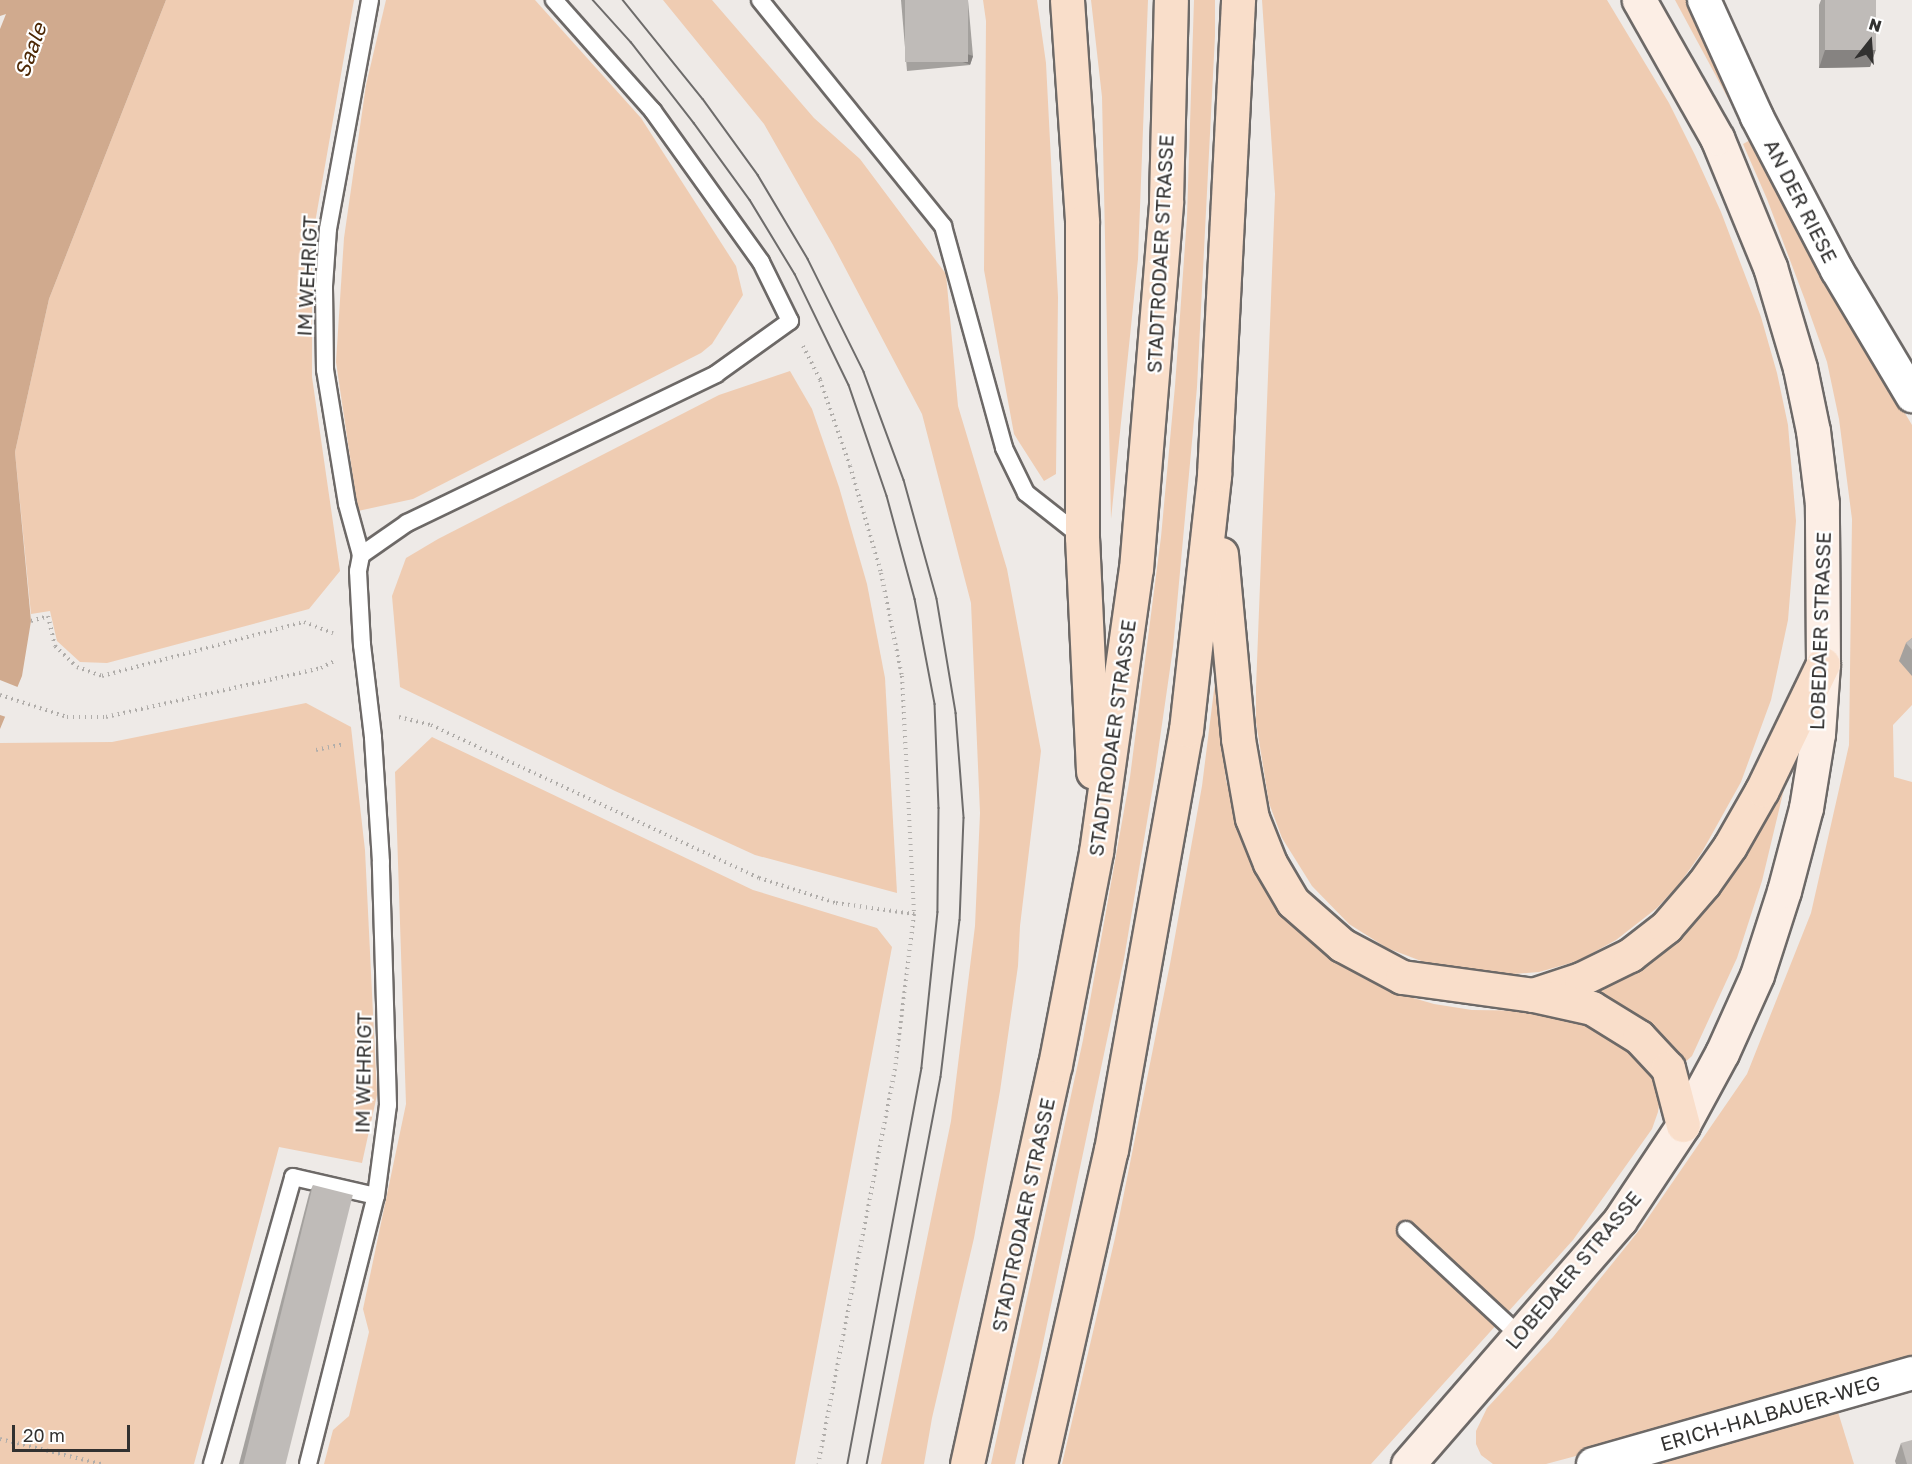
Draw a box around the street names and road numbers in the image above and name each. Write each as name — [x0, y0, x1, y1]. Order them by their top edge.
street label: STADTRODAER STRASSE — [1142, 134, 1178, 374]
street label: AN DER RIESE — [1760, 135, 1842, 267]
street label: IM WEHRIGT — [292, 215, 322, 337]
street label: LOBEDAER STRASSE — [1805, 531, 1835, 731]
street label: STADTRODAER STRASSE — [1084, 618, 1140, 858]
street label: IM WEHRIGT — [350, 1012, 376, 1134]
street label: STADTRODAER STRASSE — [986, 1096, 1060, 1334]
street label: LOBEDAER STRASSE — [1500, 1186, 1646, 1354]
street label: ERICH-HALBAUER-WEG — [1657, 1370, 1883, 1456]

